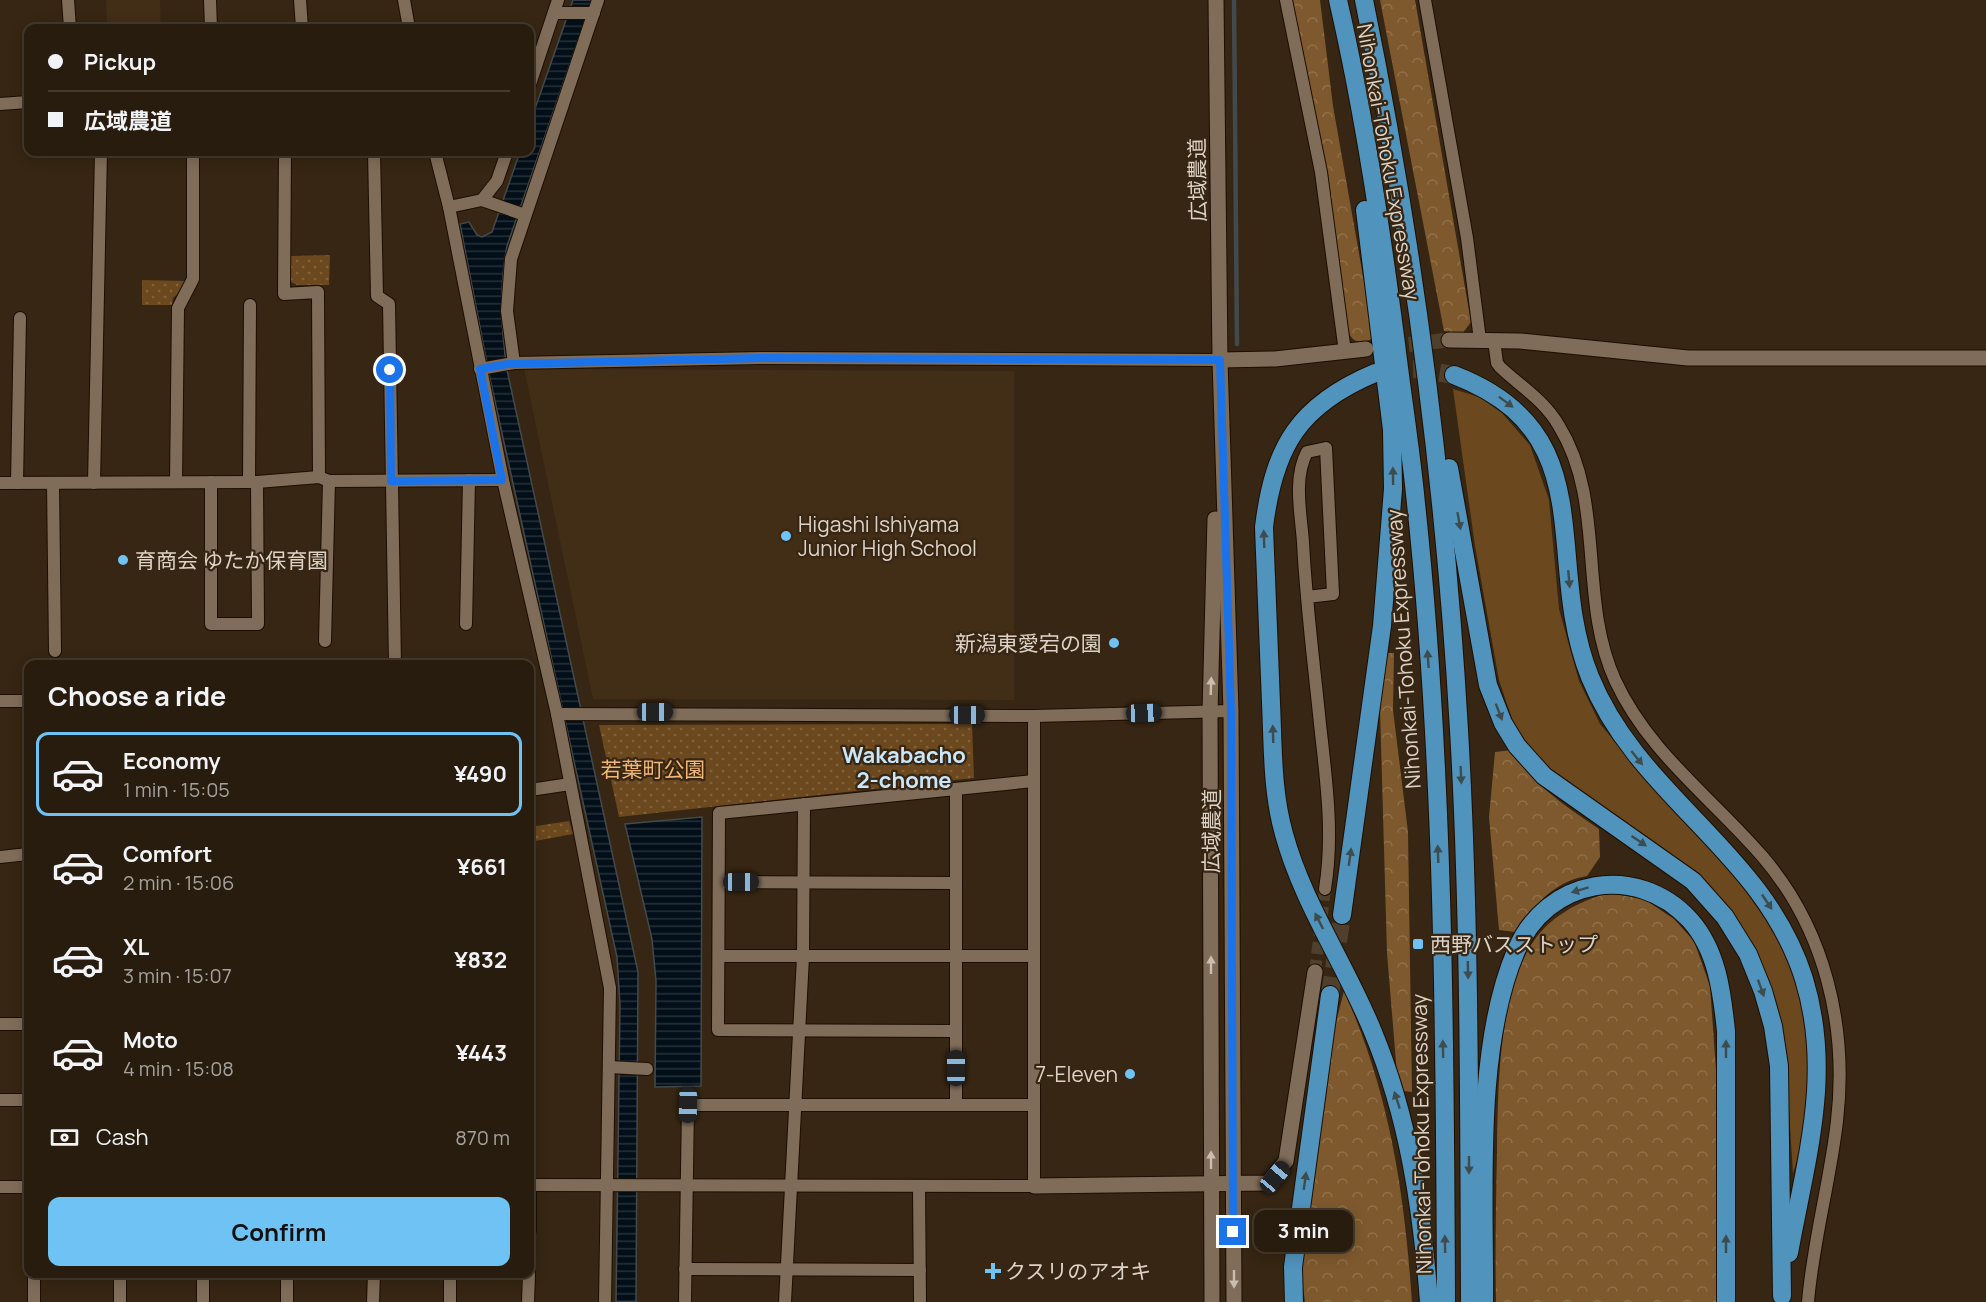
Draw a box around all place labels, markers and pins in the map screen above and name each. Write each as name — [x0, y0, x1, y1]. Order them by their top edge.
place label: Higashi Ishiyama Junior High School — [798, 510, 977, 562]
marker: Higashi Ishiyama Junior High School — [779, 529, 793, 543]
place label: 育商会 ゆたか保育園 — [135, 546, 328, 574]
marker: 育商会 ゆたか保育園 — [116, 553, 130, 567]
place label: 新潟東愛宕の園 — [955, 629, 1102, 657]
marker: 新潟東愛宕の園 — [1107, 636, 1121, 650]
place label: 西野バスストップ — [1430, 930, 1598, 958]
marker: 西野バスストップ — [1411, 937, 1425, 951]
place label: 7-Eleven — [1036, 1060, 1118, 1088]
marker: 7-Eleven — [1123, 1067, 1137, 1081]
place label: クスリのアオキ — [1005, 1257, 1151, 1285]
marker: クスリのアオキ — [986, 1264, 1000, 1278]

